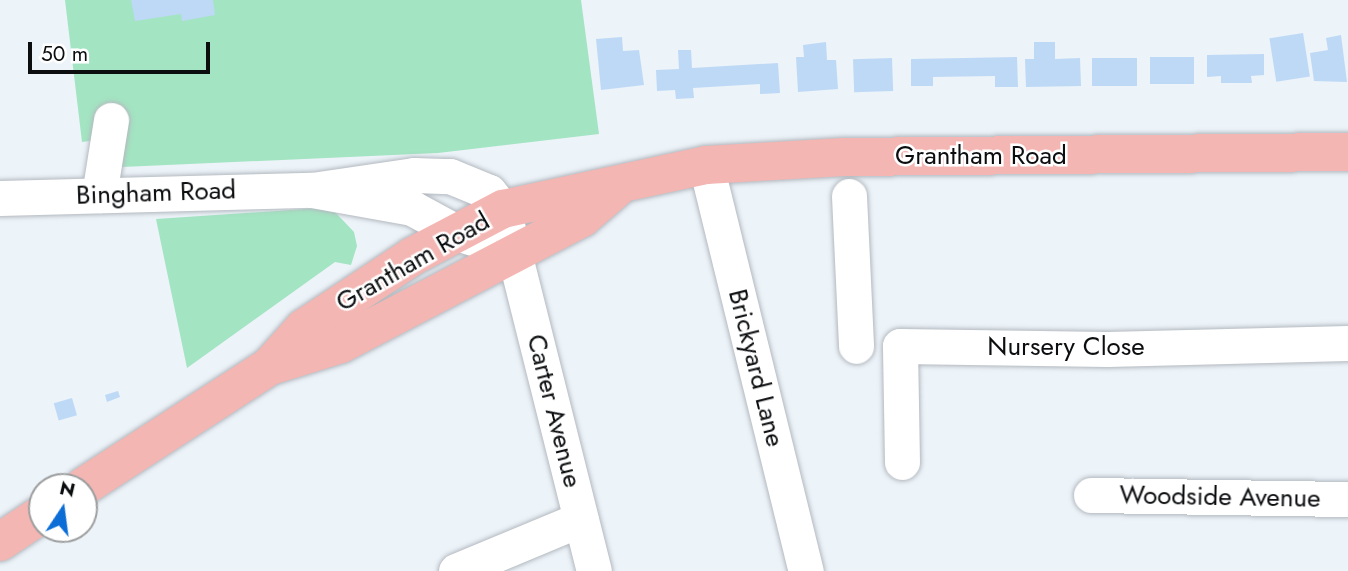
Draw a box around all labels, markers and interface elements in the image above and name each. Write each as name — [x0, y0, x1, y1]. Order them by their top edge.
scale bar — [32, 28, 214, 72]
text: 50 m — [41, 39, 88, 69]
street label: Grantham Road — [895, 140, 1067, 172]
street label: Bingham Road — [75, 175, 237, 211]
street label: Grantham Road — [331, 206, 495, 318]
street label: Brickyard Lane — [721, 286, 791, 450]
street label: Carter Avenue — [520, 331, 588, 491]
street label: Nursery Close — [987, 331, 1145, 363]
north arrow — [28, 473, 98, 543]
text: N — [57, 474, 78, 504]
street label: Woodside Avenue — [1119, 480, 1321, 514]

